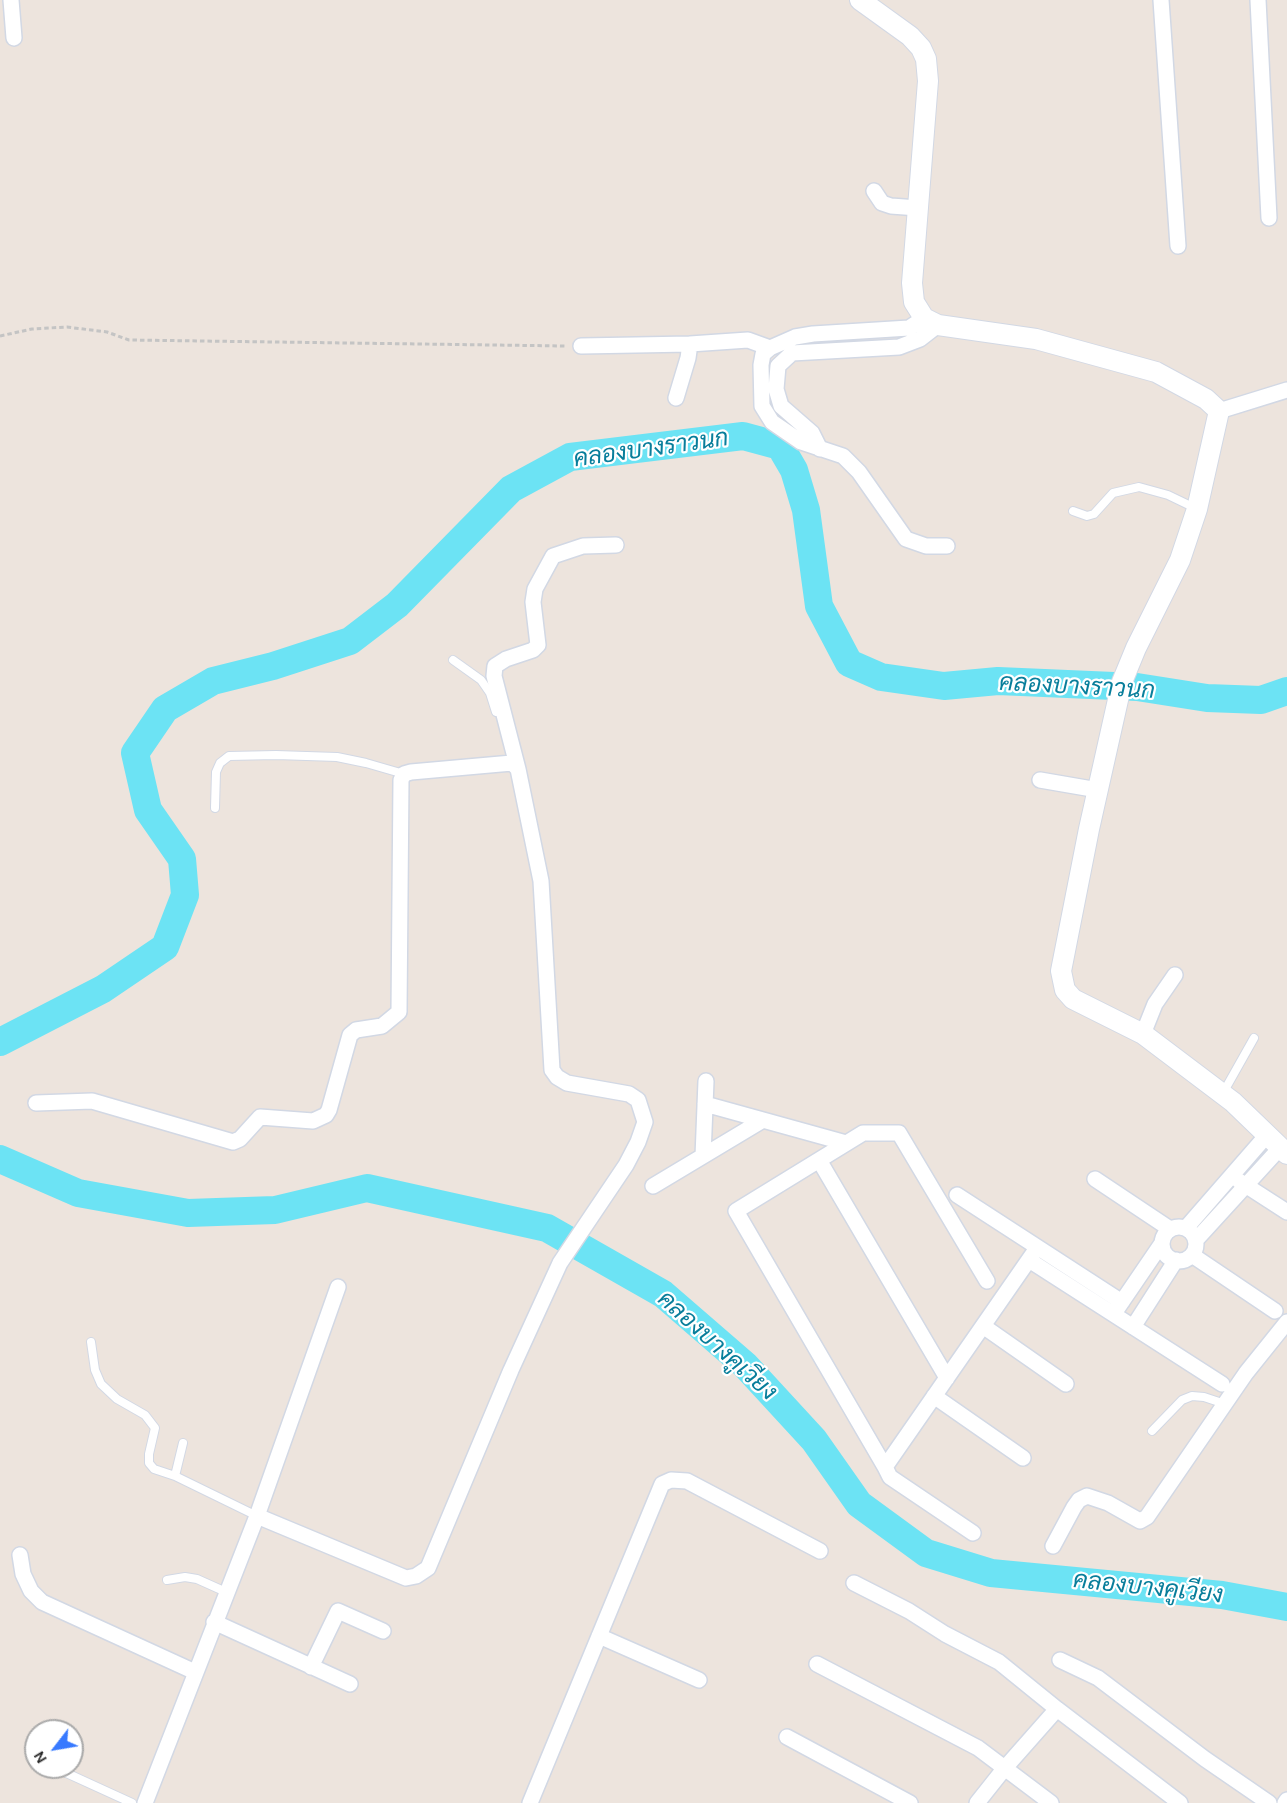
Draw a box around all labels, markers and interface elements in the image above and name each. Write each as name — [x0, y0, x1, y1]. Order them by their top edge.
water label: คลองบางราวนก — [572, 424, 730, 474]
water label: คลองบางราวนก — [998, 669, 1156, 705]
water label: คลองบางคูเวียง — [652, 1285, 782, 1407]
water label: คลองบางคูเวียง — [1072, 1566, 1224, 1610]
north arrow — [24, 1719, 84, 1779]
text: N — [29, 1748, 51, 1767]

